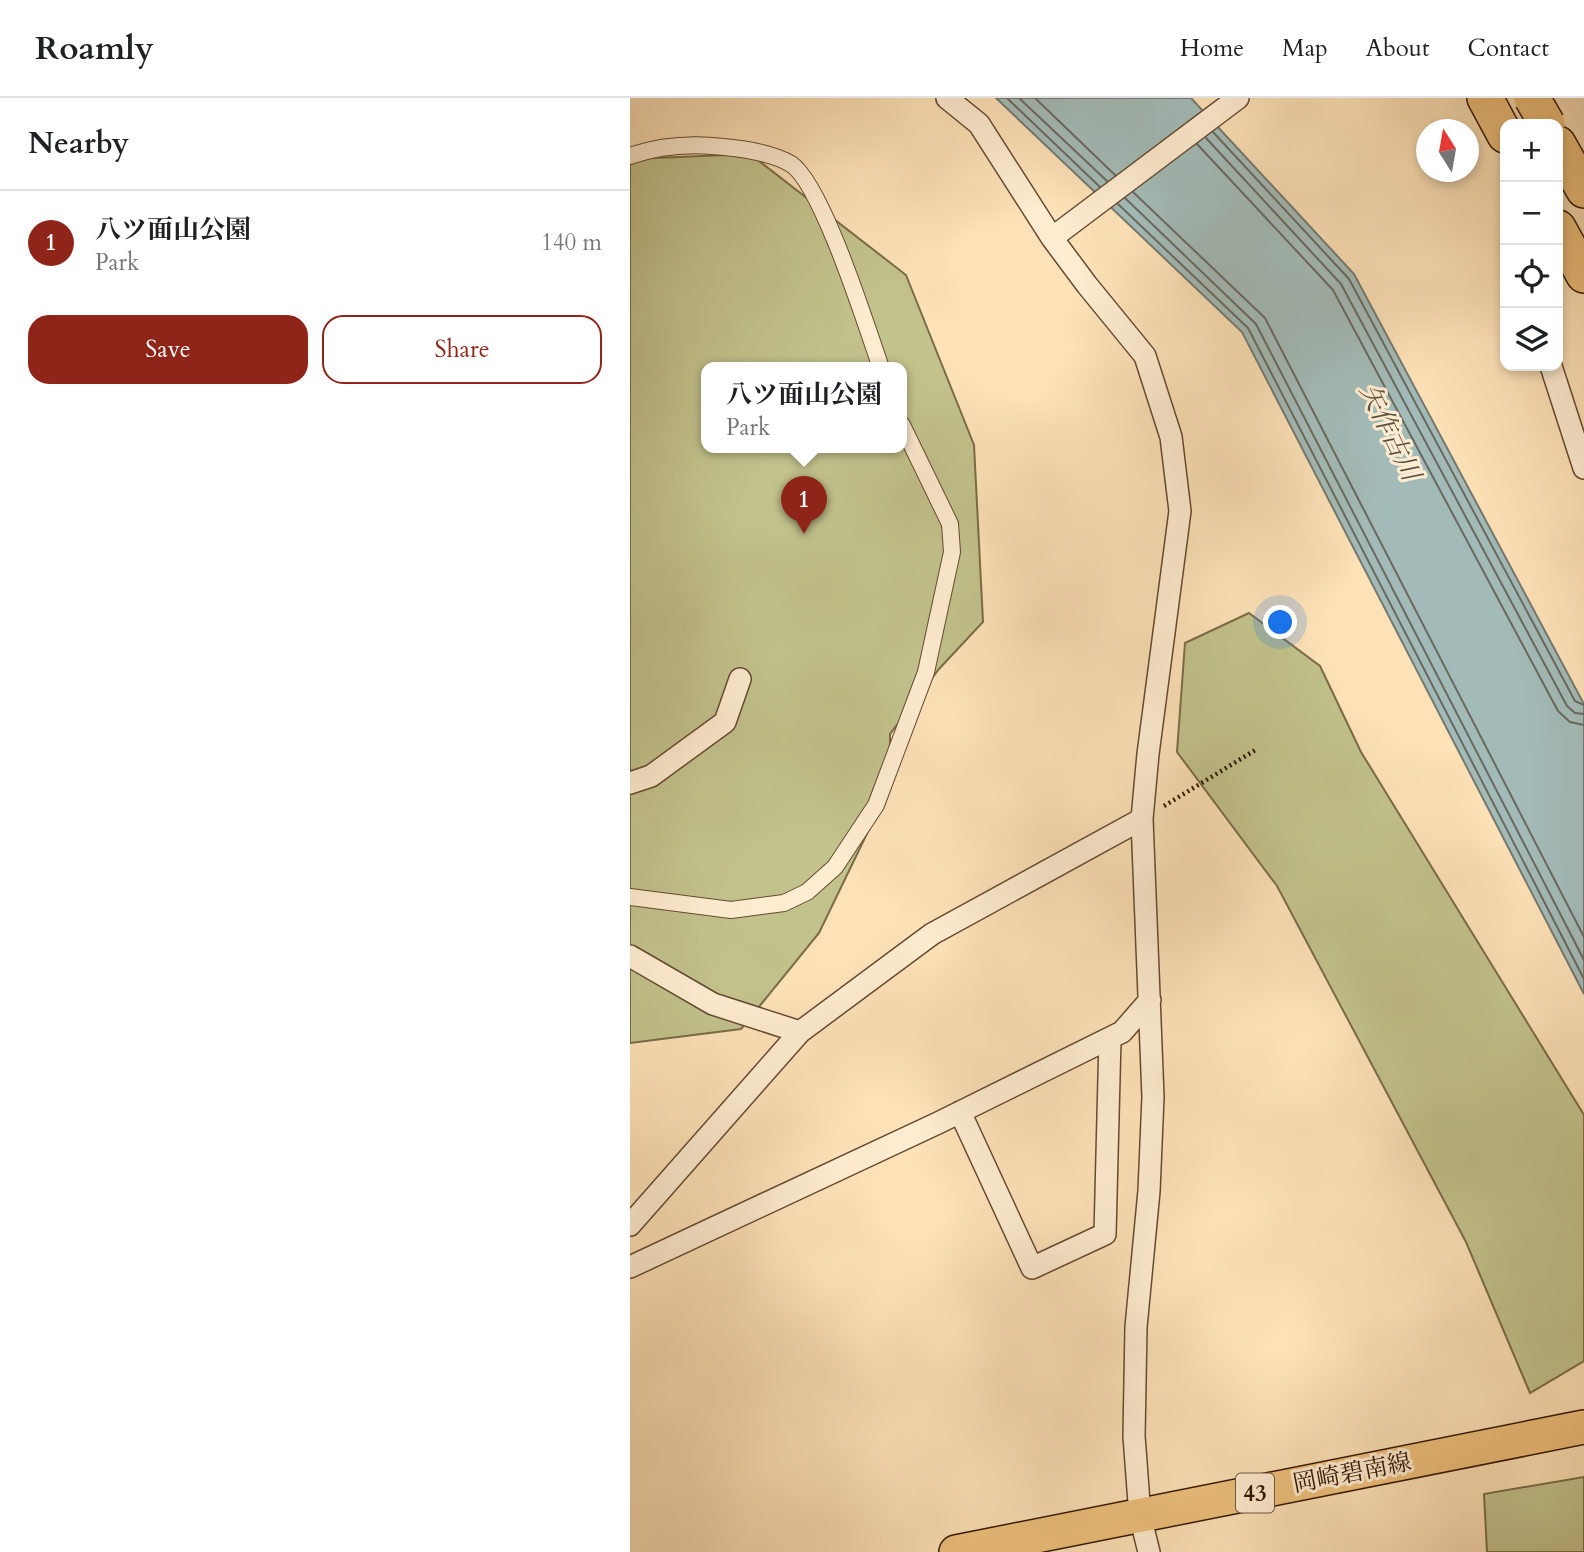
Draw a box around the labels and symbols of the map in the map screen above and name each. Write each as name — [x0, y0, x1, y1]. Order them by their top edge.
north arrow — [1416, 119, 1479, 182]
water label: 矢作古川 — [1351, 378, 1430, 489]
pin: 1 — [781, 476, 827, 534]
your location — [1263, 605, 1297, 639]
street label: 岡崎碧南線 — [1290, 1445, 1414, 1501]
road number: 43 — [1236, 1474, 1274, 1512]

